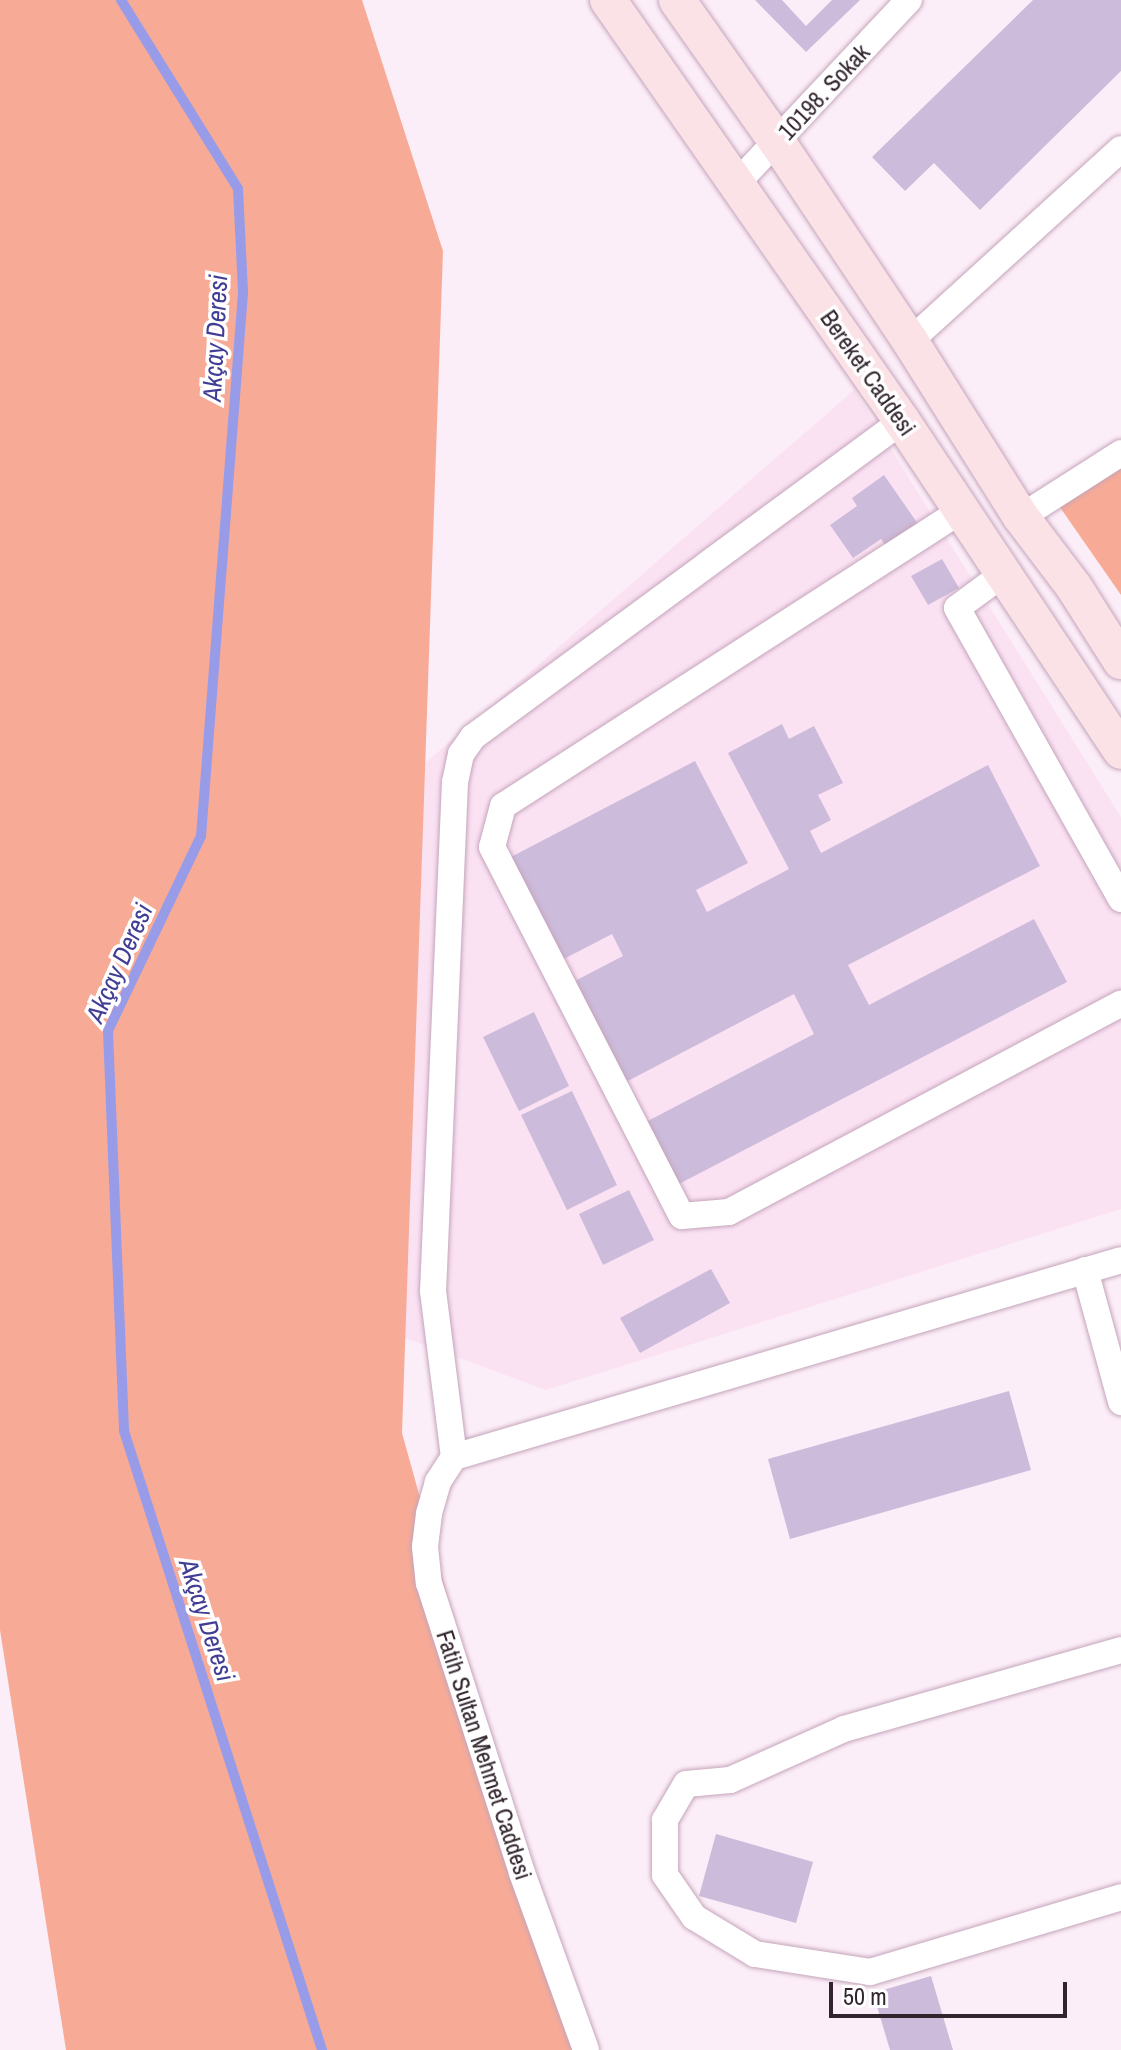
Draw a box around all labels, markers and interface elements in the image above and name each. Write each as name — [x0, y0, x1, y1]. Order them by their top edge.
street label: 10198. Sokak — [772, 38, 876, 146]
water label: Akçay Deresi — [196, 274, 234, 402]
street label: Bereket Caddesi — [814, 305, 922, 441]
water label: Akçay Deresi — [79, 899, 159, 1027]
water label: Akçay Deresi — [173, 1555, 241, 1685]
street label: Fatih Sultan Mehmet Caddesi — [430, 1627, 538, 1883]
scale bar — [833, 1966, 1071, 2016]
text: 50 m — [843, 1980, 887, 2012]

